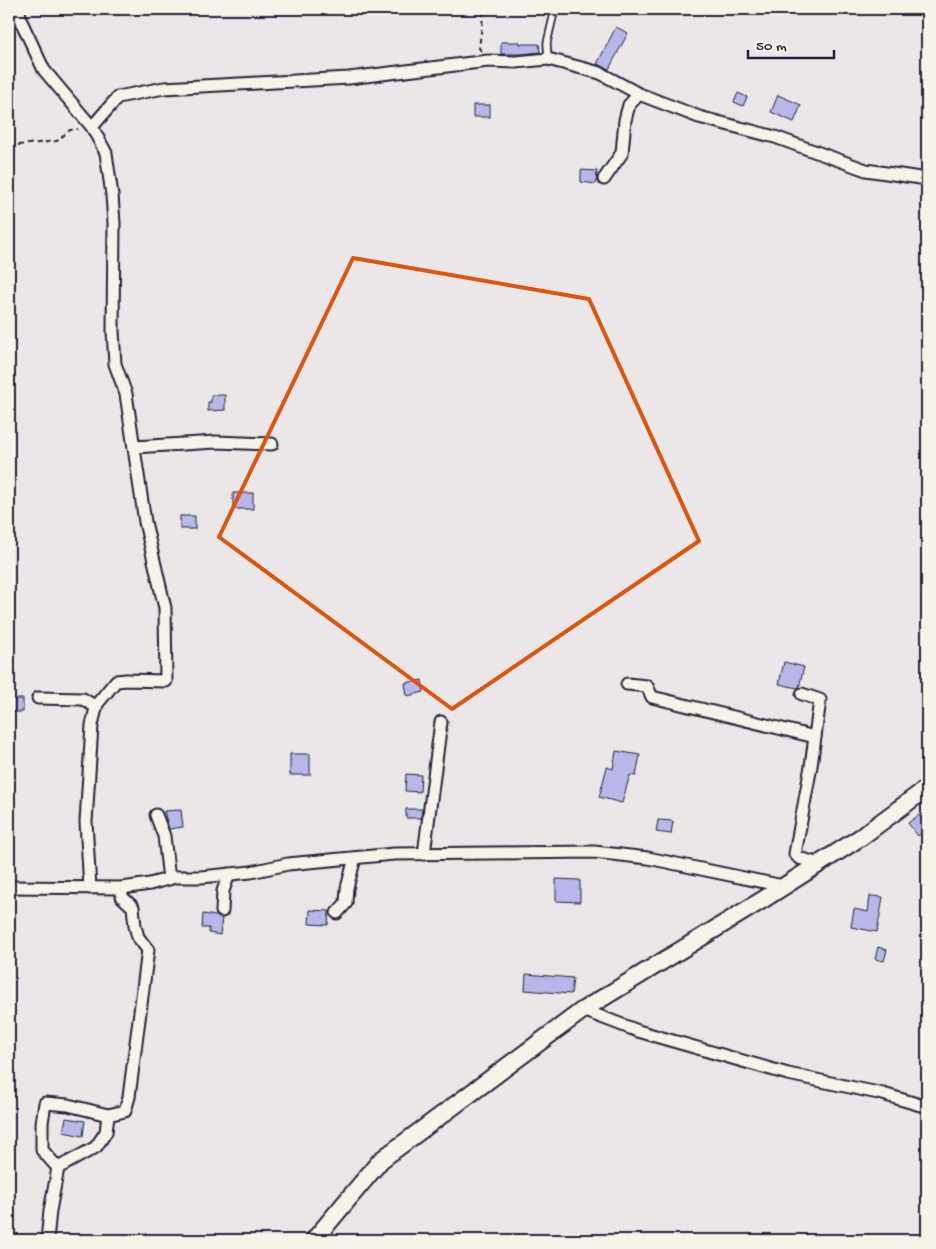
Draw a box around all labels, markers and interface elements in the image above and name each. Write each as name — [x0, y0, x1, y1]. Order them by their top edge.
scale bar — [748, 28, 835, 60]
text: 50 m — [756, 38, 787, 56]

